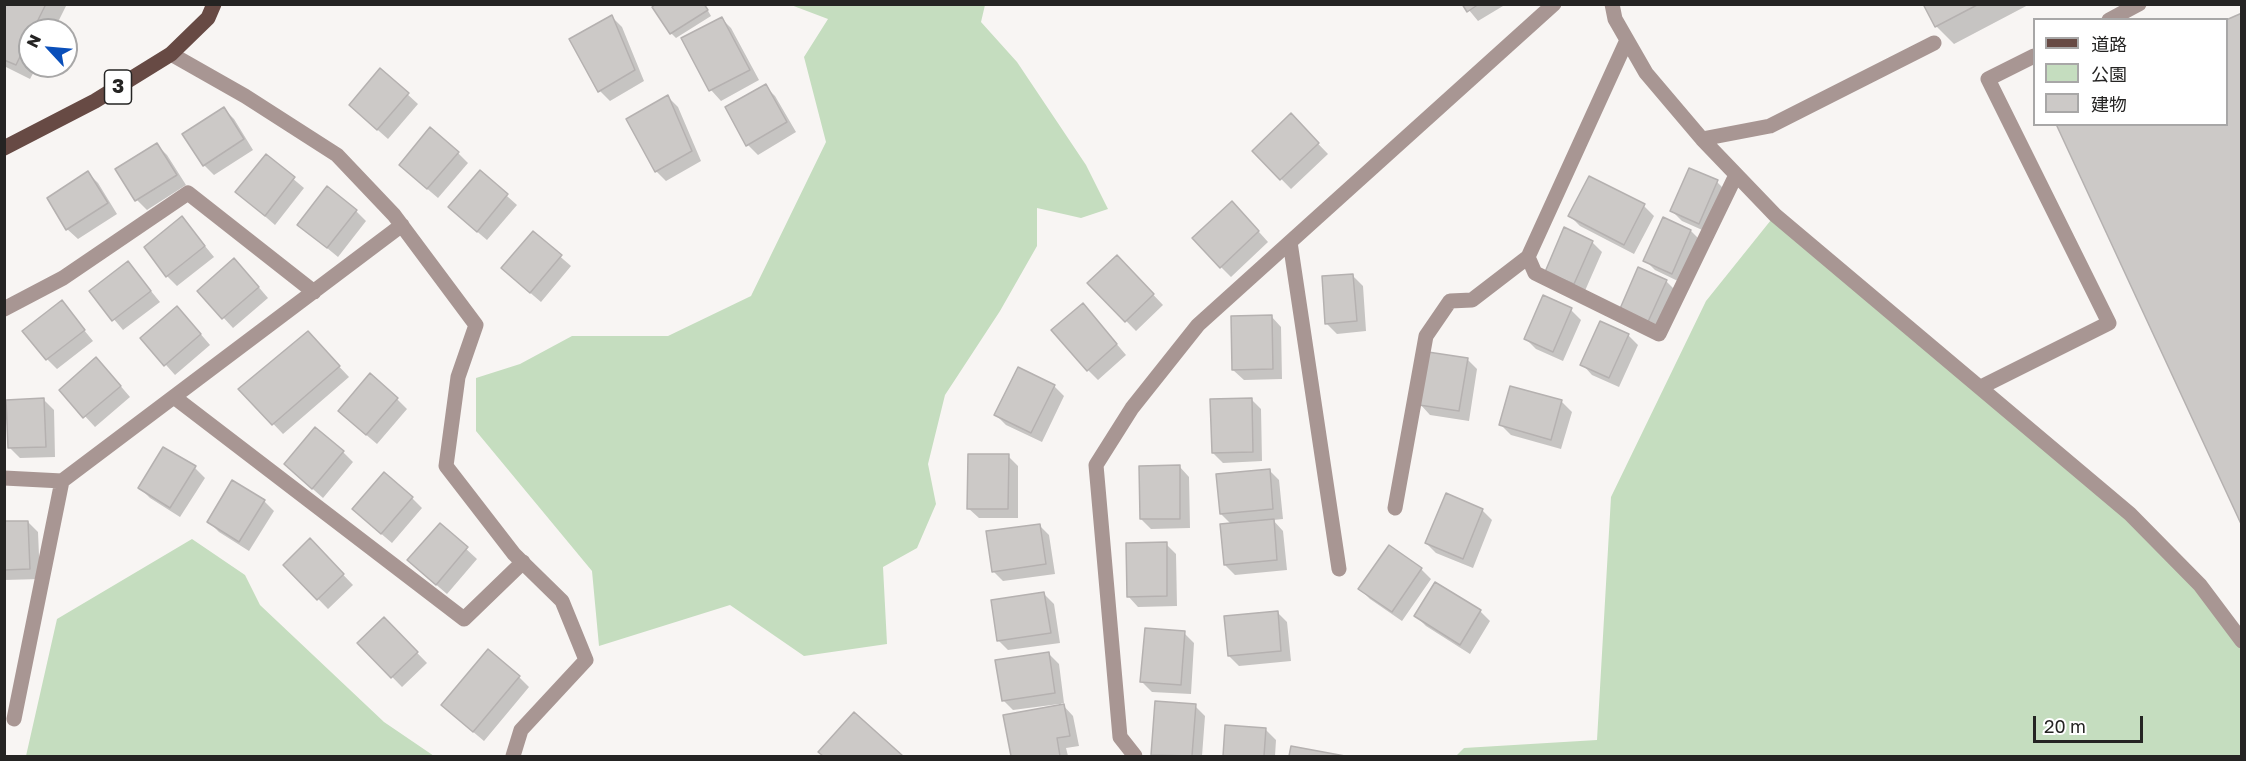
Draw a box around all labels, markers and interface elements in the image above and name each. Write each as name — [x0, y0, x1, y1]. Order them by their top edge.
north arrow — [18, 18, 78, 78]
legend — [2033, 18, 2228, 126]
text: N — [22, 31, 45, 51]
text: 道路 — [2091, 33, 2127, 55]
text: 公園 — [2091, 63, 2127, 85]
road number: 3 — [104, 70, 132, 104]
text: 建物 — [2091, 93, 2127, 115]
scale bar — [2036, 704, 2146, 742]
text: 20 m — [2044, 715, 2086, 737]

